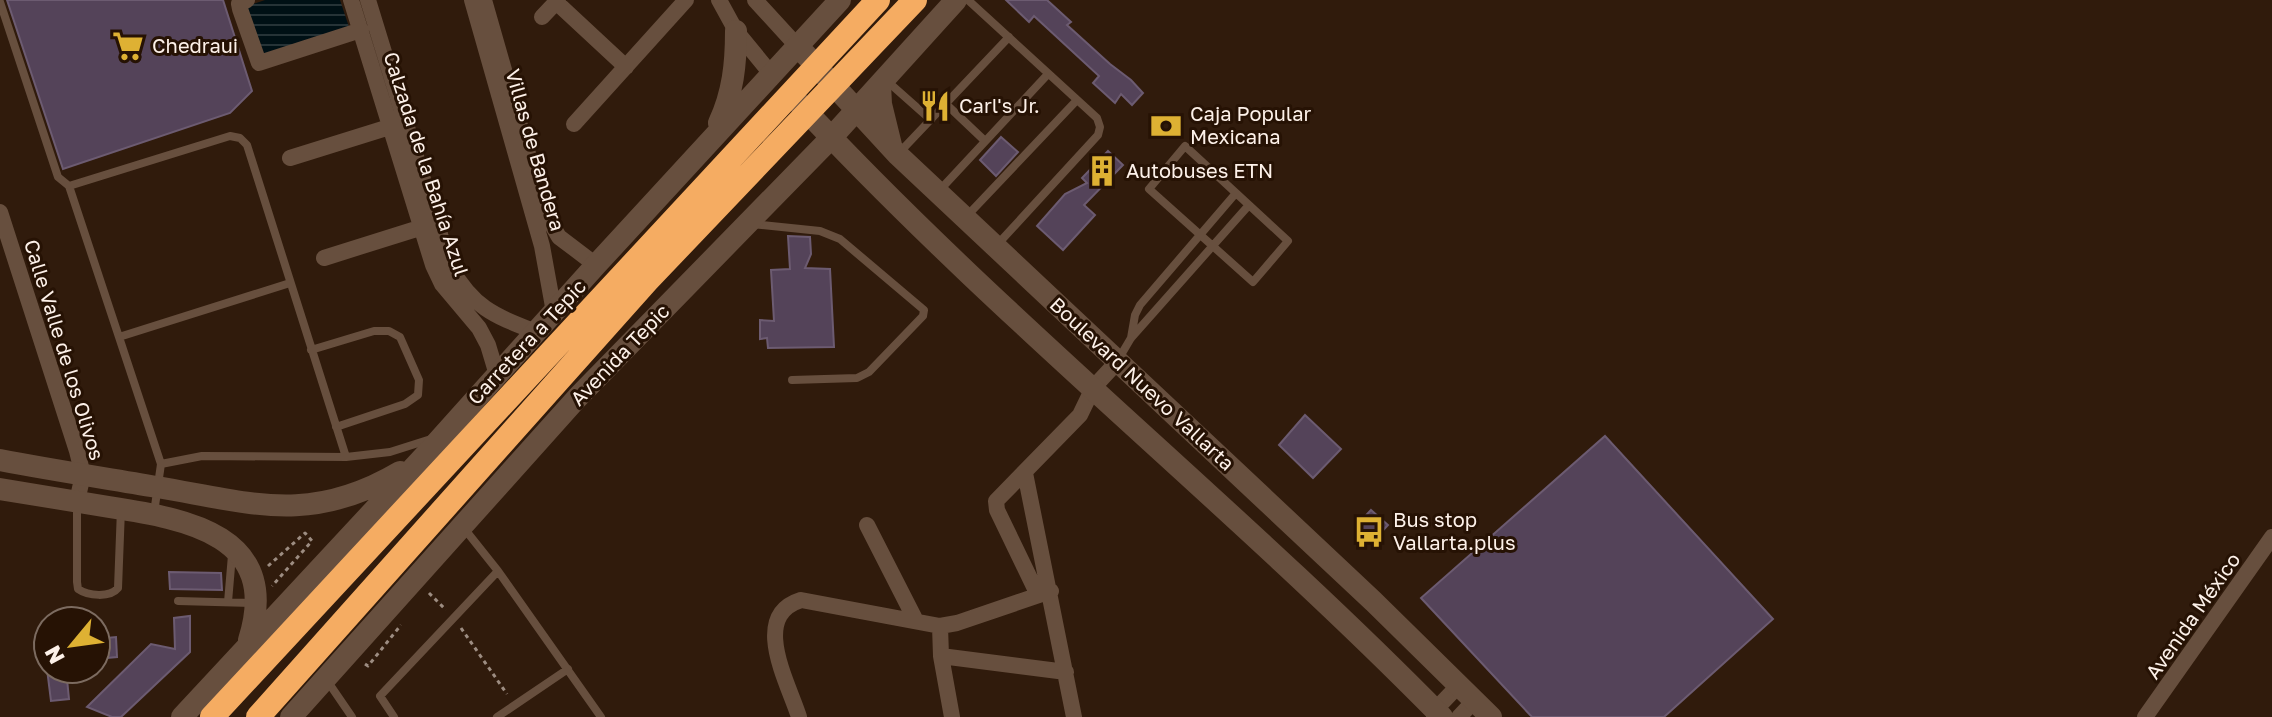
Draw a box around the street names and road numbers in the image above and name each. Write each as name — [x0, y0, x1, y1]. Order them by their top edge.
street label: Calzada de la Bahía Azul — [379, 49, 475, 279]
street label: Villas de Bandera — [501, 66, 571, 233]
street label: Calle Valle de los Olivos — [20, 236, 110, 463]
street label: Carretera a Tepic — [462, 274, 591, 409]
street label: Boulevard Nuevo Vallarta — [1046, 292, 1240, 475]
street label: Avenida Tepic — [565, 299, 674, 410]
street label: Avenida México — [2140, 548, 2245, 683]

